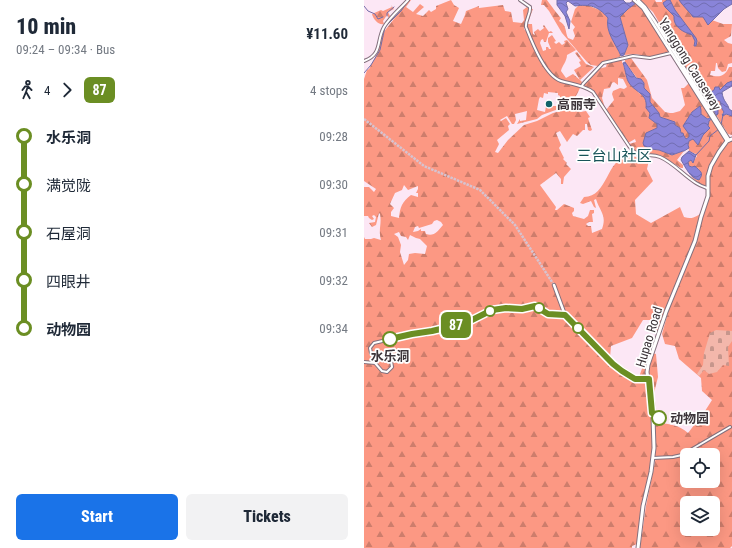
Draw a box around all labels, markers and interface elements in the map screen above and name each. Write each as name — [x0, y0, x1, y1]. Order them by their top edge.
text: 10 min — [16, 14, 76, 39]
street label: Yanggong Causeway — [656, 15, 725, 113]
text: ¥11.60 — [306, 25, 348, 43]
text: 09:24 – 09:34 · Bus — [16, 42, 115, 57]
icon: walk — [16, 79, 38, 101]
icon: forward — [56, 79, 78, 101]
text: 87 — [92, 82, 107, 98]
text: 4 — [44, 83, 50, 98]
text: 4 stops — [310, 83, 348, 98]
place label: 高丽寺 — [557, 97, 596, 112]
marker: 高丽寺 — [544, 99, 554, 109]
text: 水乐洞 — [46, 129, 91, 147]
text: 09:28 — [319, 129, 348, 144]
district label: 三台山社区 — [576, 147, 652, 165]
text: 满觉陇 — [46, 177, 91, 195]
text: 09:30 — [319, 177, 348, 192]
text: 石屋洞 — [46, 225, 91, 243]
text: 09:31 — [319, 225, 348, 240]
text: 四眼井 — [46, 273, 91, 291]
text: 09:32 — [319, 273, 348, 288]
unlabelled marker — [533, 302, 545, 314]
unlabelled marker — [484, 305, 496, 317]
street label: Hupao Road — [633, 305, 665, 369]
line badge: 87 — [438, 312, 474, 338]
text: 87 — [449, 317, 463, 333]
text: 动物园 — [46, 321, 91, 339]
text: 09:34 — [319, 321, 348, 336]
unlabelled marker — [572, 322, 584, 334]
marker: 水乐洞 — [382, 331, 398, 347]
place label: 水乐洞 — [370, 349, 410, 364]
marker: 动物园 — [651, 410, 667, 426]
place label: 动物园 — [670, 411, 709, 426]
map controls — [680, 448, 720, 536]
button: locate — [680, 448, 720, 488]
button: Start — [16, 494, 178, 540]
button: Tickets — [186, 494, 348, 540]
button: layers — [680, 496, 720, 536]

